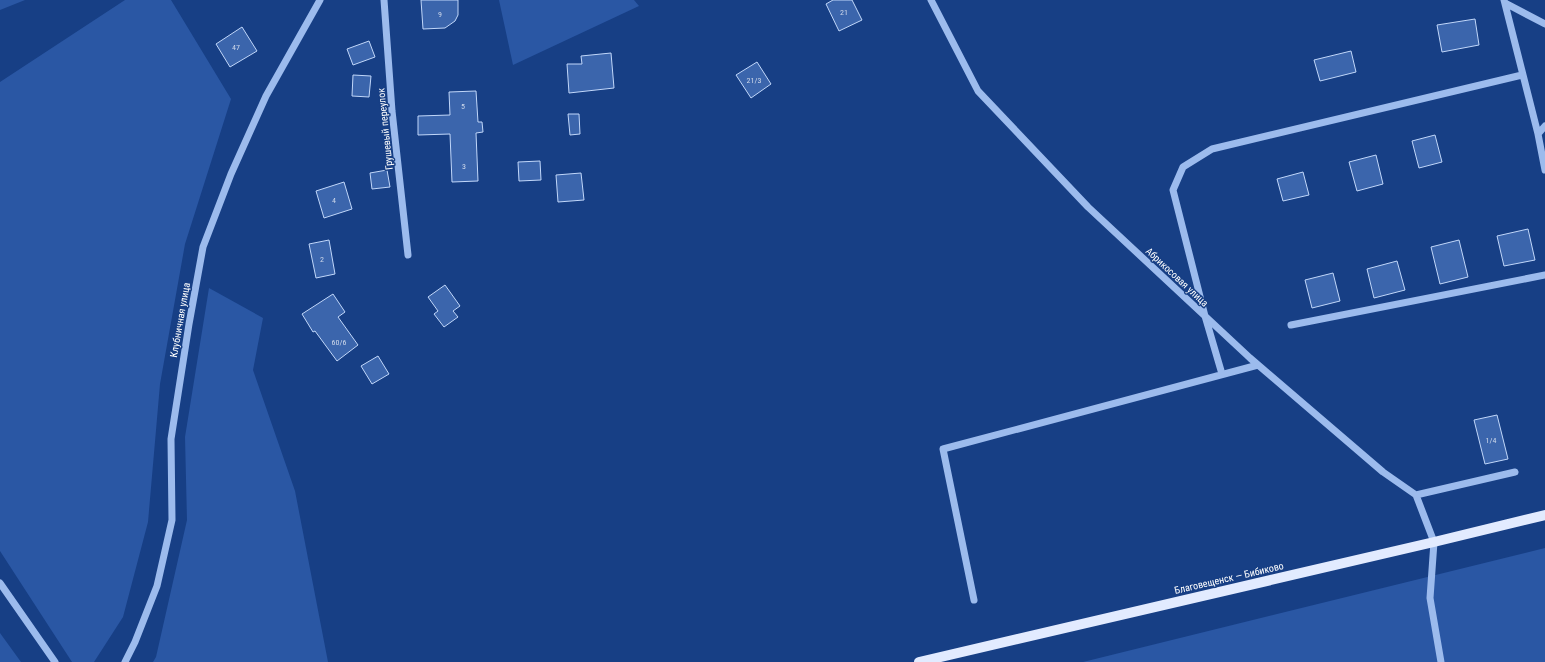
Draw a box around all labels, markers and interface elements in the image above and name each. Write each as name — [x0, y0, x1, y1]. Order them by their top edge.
house number: 21 — [840, 8, 848, 17]
house number: 9 — [438, 10, 442, 19]
house number: 47 — [232, 43, 240, 52]
house number: 21/3 — [747, 76, 761, 85]
street label: Грушевый переулок — [375, 87, 395, 170]
house number: 5 — [461, 102, 465, 111]
house number: 3 — [462, 162, 466, 171]
house number: 4 — [332, 196, 336, 205]
street label: Абрикосовая улица — [1144, 245, 1211, 309]
house number: 2 — [320, 255, 324, 264]
street label: Клубничная улица — [168, 282, 192, 358]
house number: 60/6 — [332, 338, 346, 347]
house number: 1/4 — [1486, 436, 1496, 445]
street label: Благовещенск — Бибиково — [1173, 560, 1285, 596]

